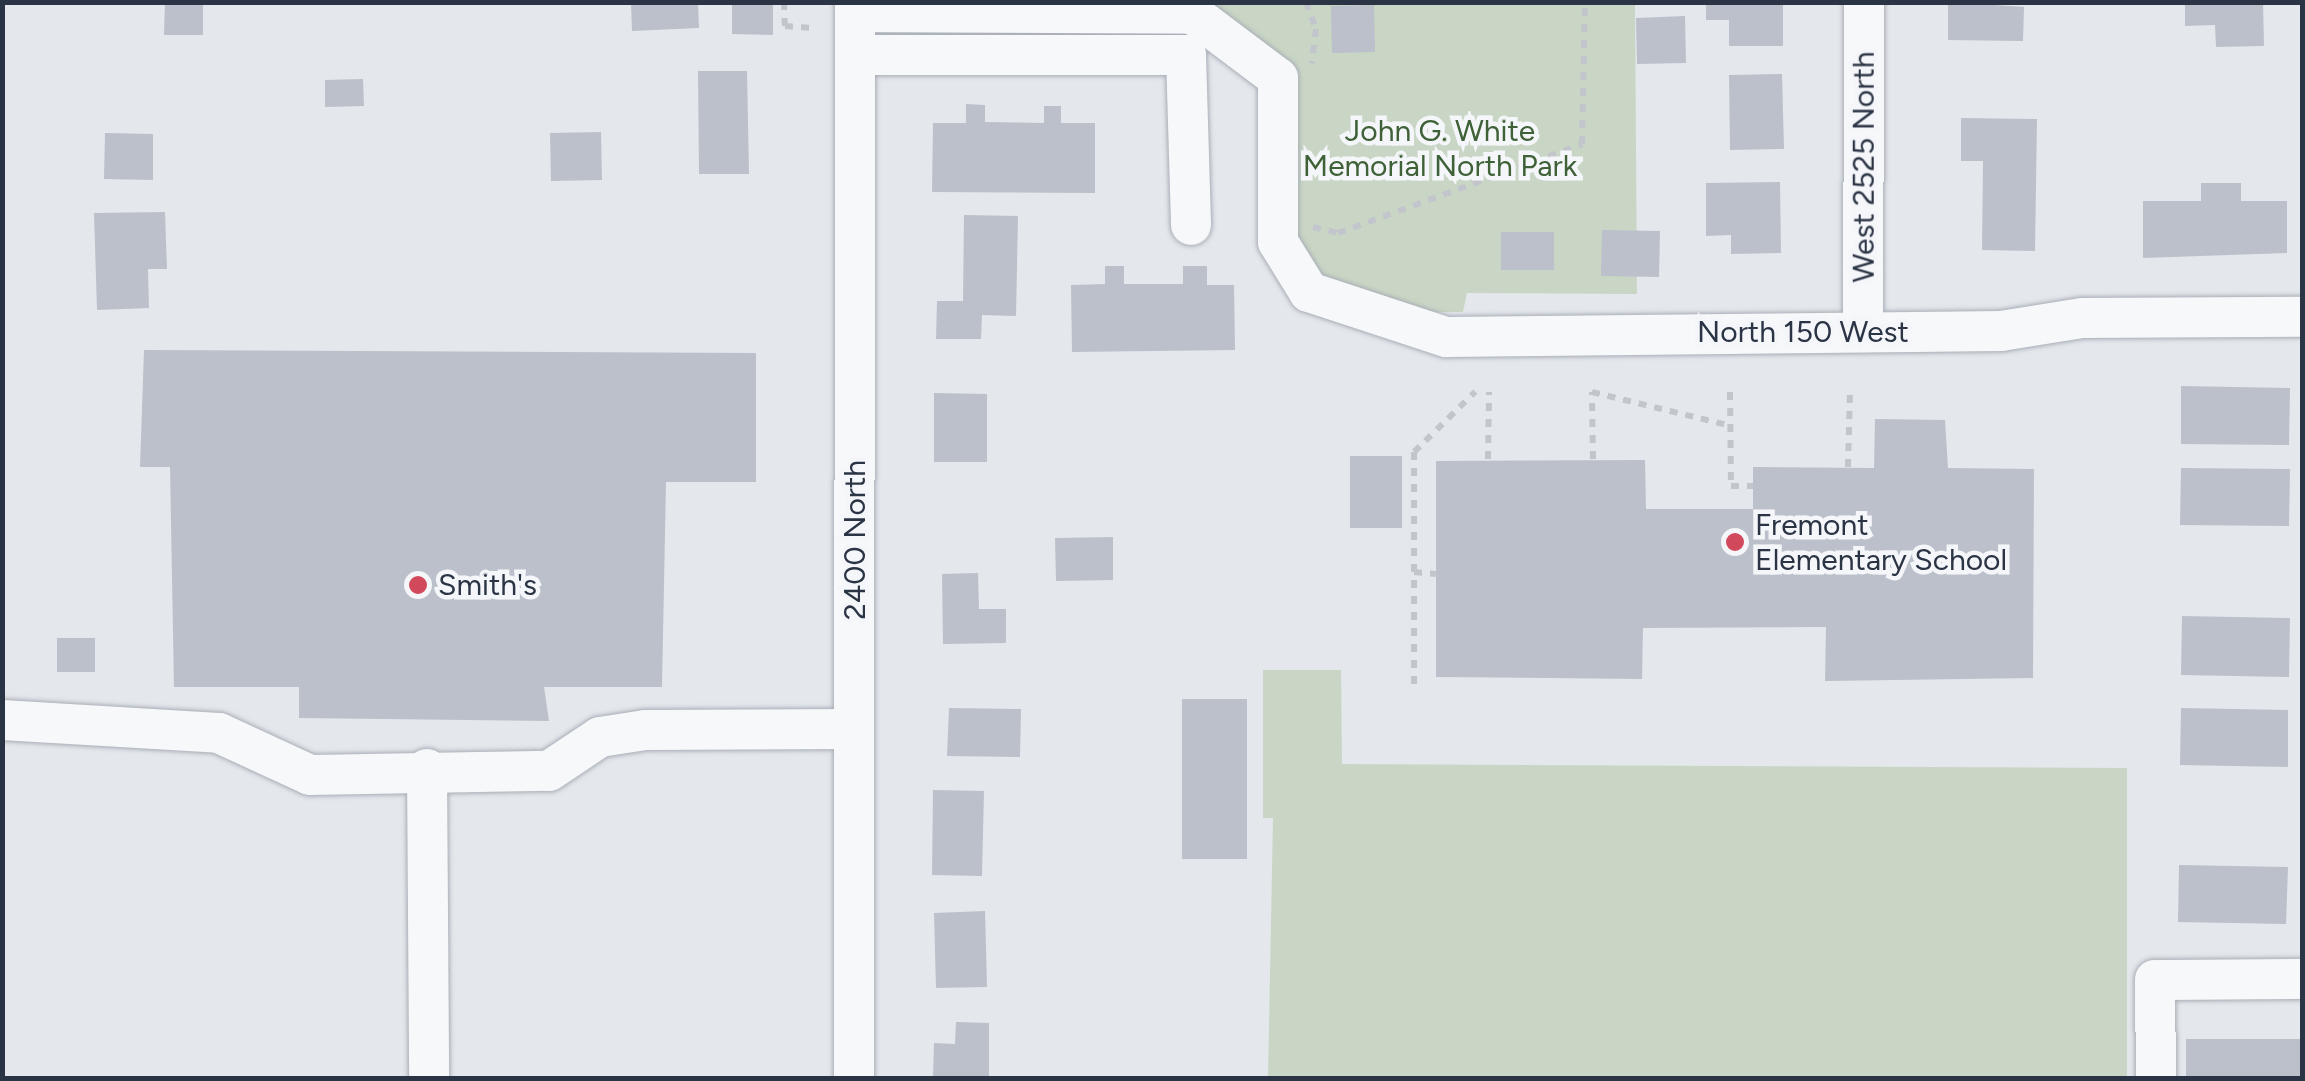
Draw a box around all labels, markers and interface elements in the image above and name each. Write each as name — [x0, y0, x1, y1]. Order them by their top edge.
street label: West 2525 North — [1846, 52, 1882, 282]
park label: John G. White Memorial North Park — [1303, 113, 1577, 184]
street label: North 150 West — [1697, 314, 1909, 350]
street label: 2400 North — [837, 460, 873, 620]
place label: Fremont Elementary School — [1755, 507, 2007, 578]
marker: Fremont Elementary School — [1724, 531, 1746, 553]
place label: Smith's — [438, 567, 537, 603]
marker: Smith's — [407, 574, 429, 596]

